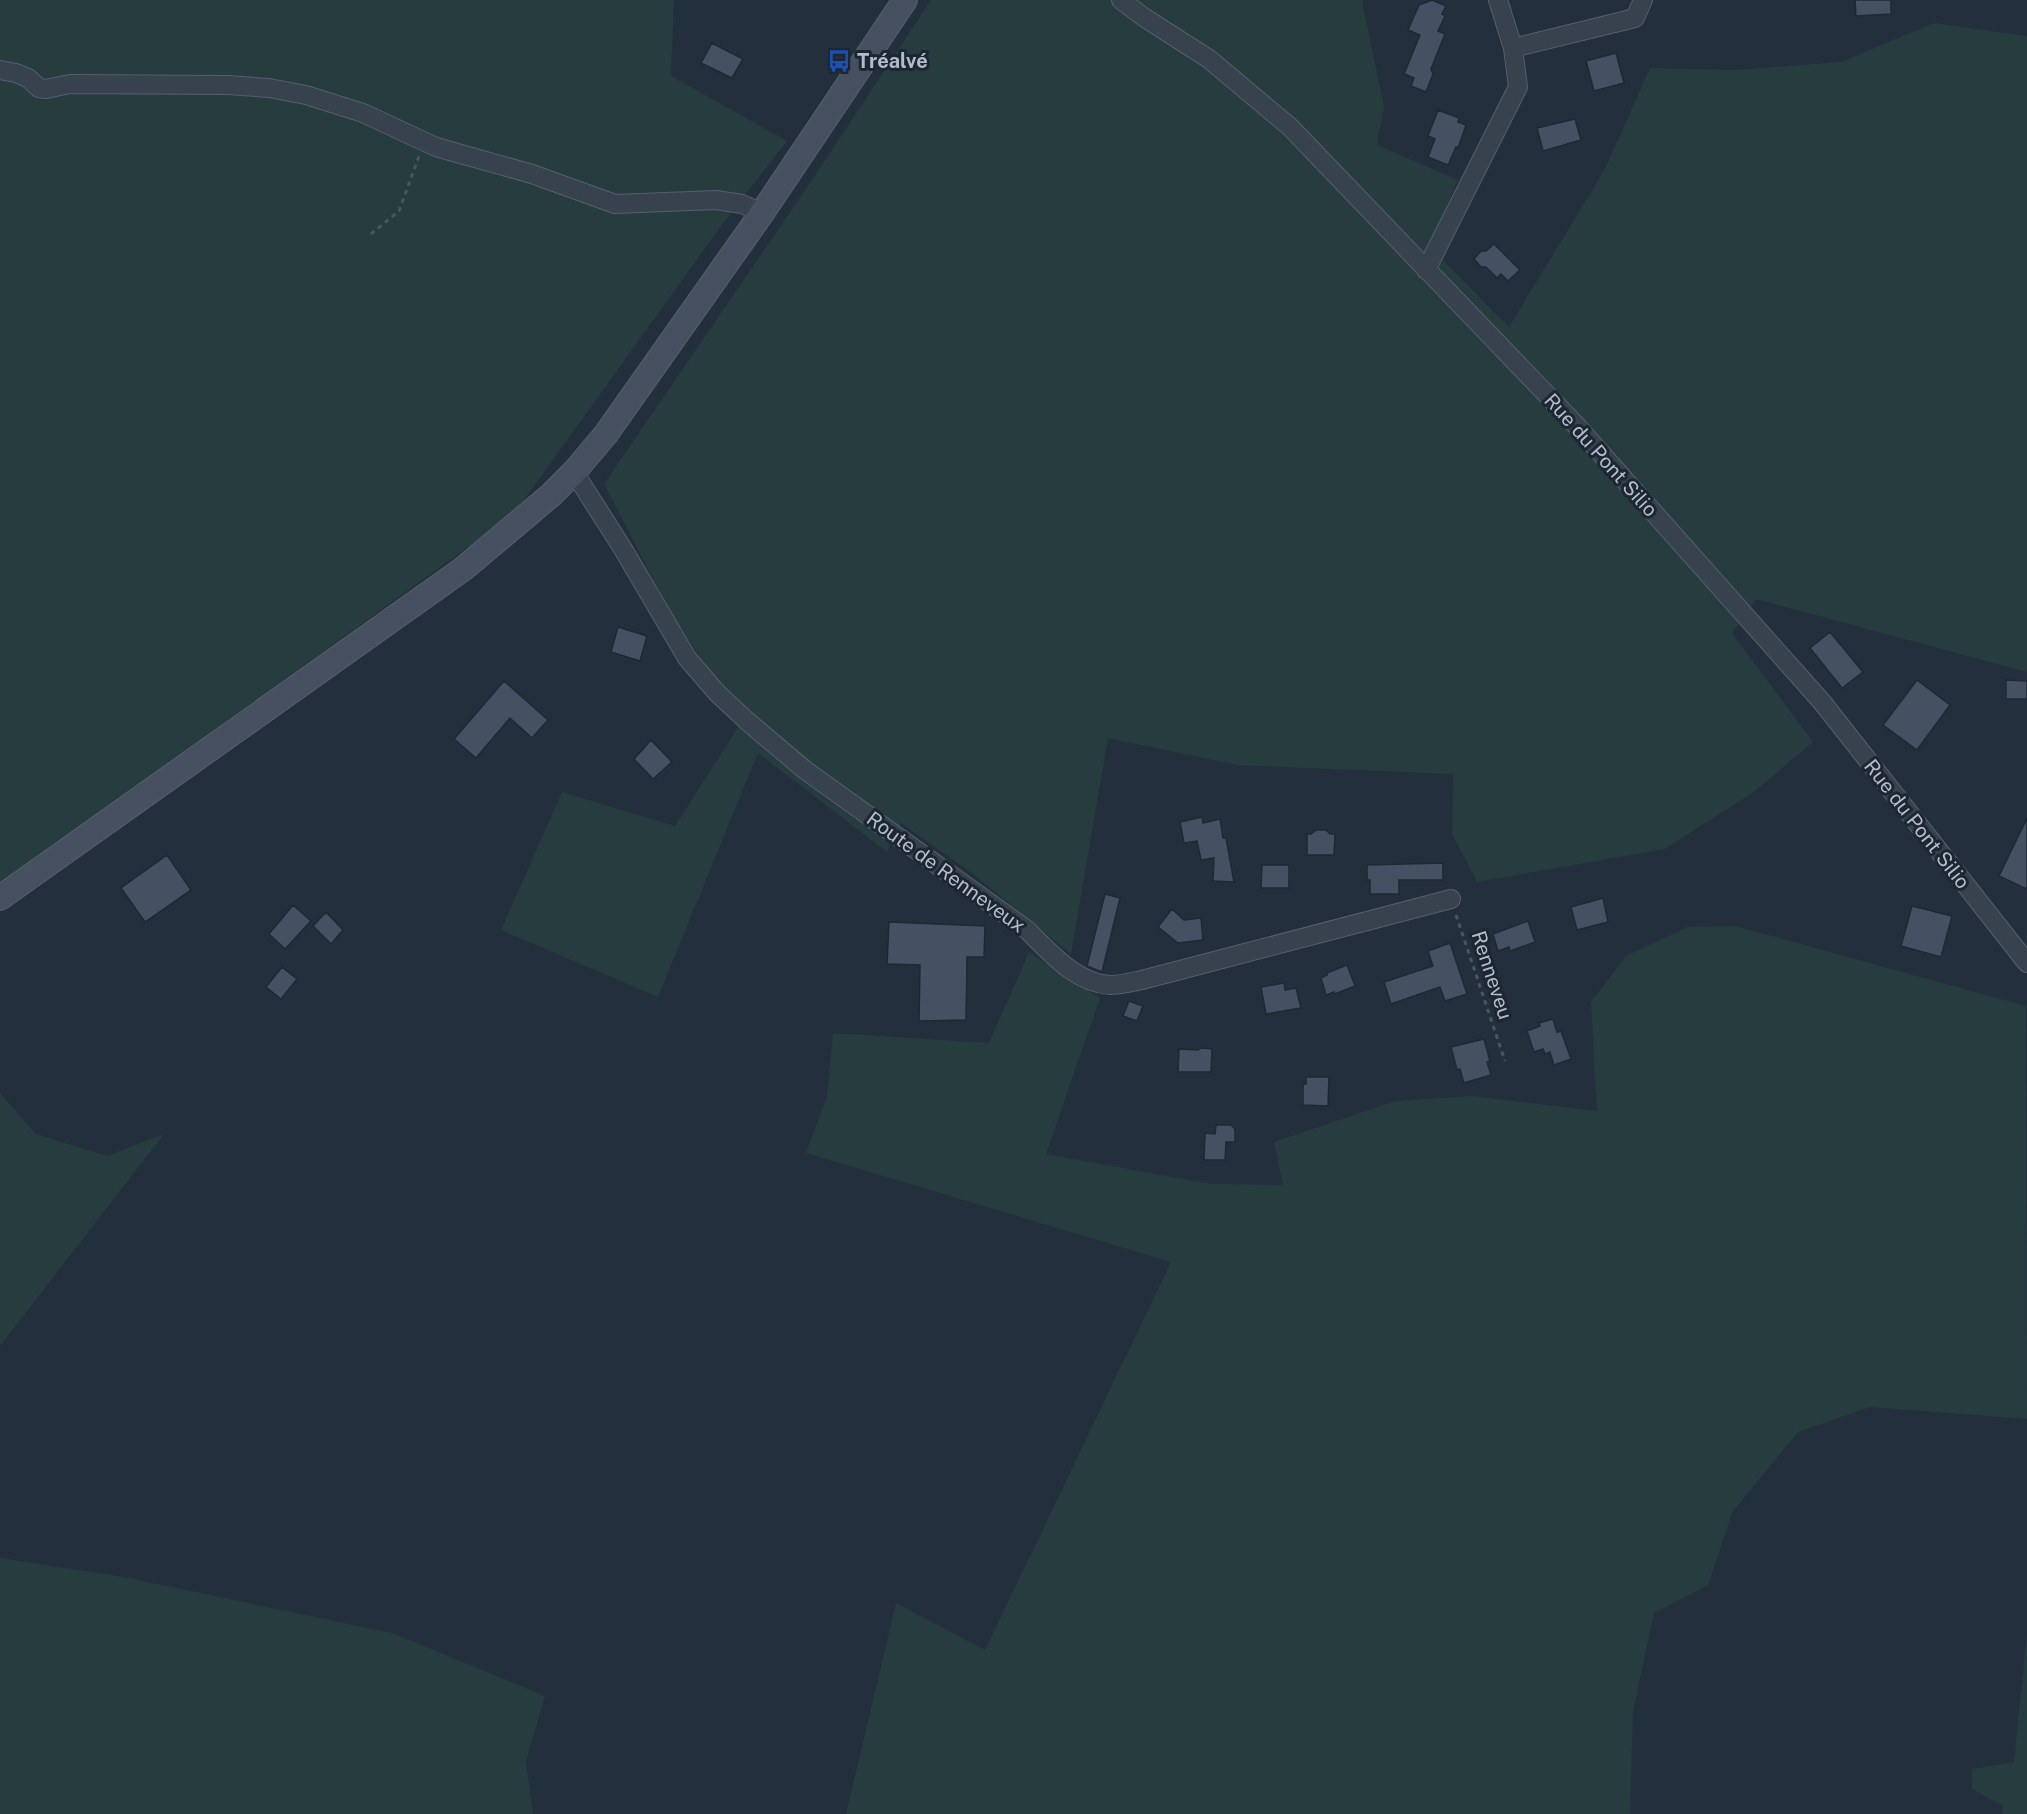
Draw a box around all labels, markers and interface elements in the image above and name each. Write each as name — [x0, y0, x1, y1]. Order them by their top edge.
bus stop icon: Tréalvé — [826, 48, 852, 74]
place label: Tréalvé — [857, 49, 928, 73]
street label: Rue du Pont Silio — [1539, 388, 1663, 522]
street label: Rue du Pont Silio — [1859, 755, 1975, 893]
street label: Route de Renneveux — [862, 806, 1030, 938]
street label: Renneveu — [1466, 928, 1518, 1022]

